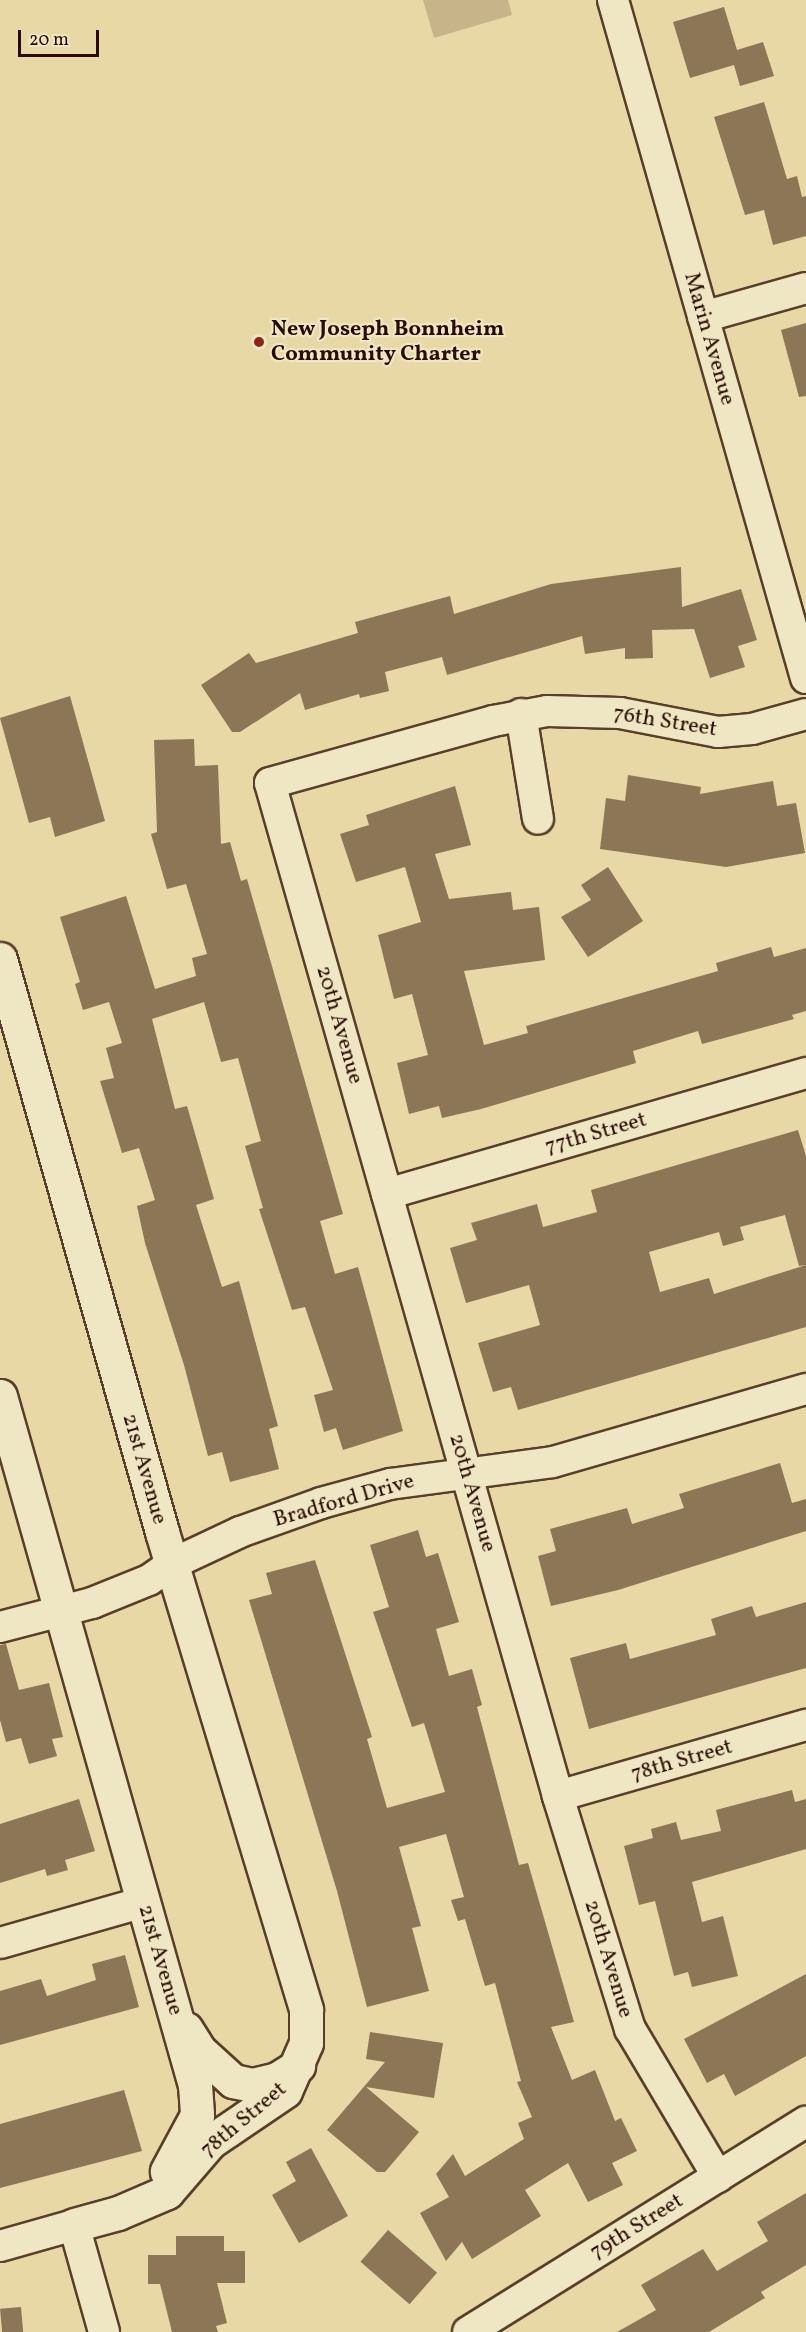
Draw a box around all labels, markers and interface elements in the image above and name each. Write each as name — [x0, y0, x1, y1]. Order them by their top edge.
scale bar — [21, 18, 102, 56]
text: 20 m — [29, 28, 69, 53]
street label: Marin Avenue — [677, 270, 741, 408]
place label: New Joseph Bonnheim Community Charter — [271, 316, 505, 368]
marker: New Joseph Bonnheim Community Charter — [252, 335, 266, 349]
street label: 76th Street — [611, 701, 719, 743]
street label: 20th Avenue — [309, 963, 369, 1087]
street label: 77th Street — [542, 1107, 650, 1161]
street label: 21st Avenue — [116, 1411, 172, 1527]
street label: 20th Avenue — [442, 1431, 502, 1555]
street label: Bradford Drive — [271, 1468, 417, 1534]
street label: 78th Street — [628, 1734, 736, 1788]
street label: 20th Avenue — [578, 1897, 638, 2021]
street label: 21st Avenue — [132, 1902, 188, 2018]
street label: 78th Street — [196, 2076, 292, 2164]
street label: 79th Street — [586, 2188, 688, 2266]

